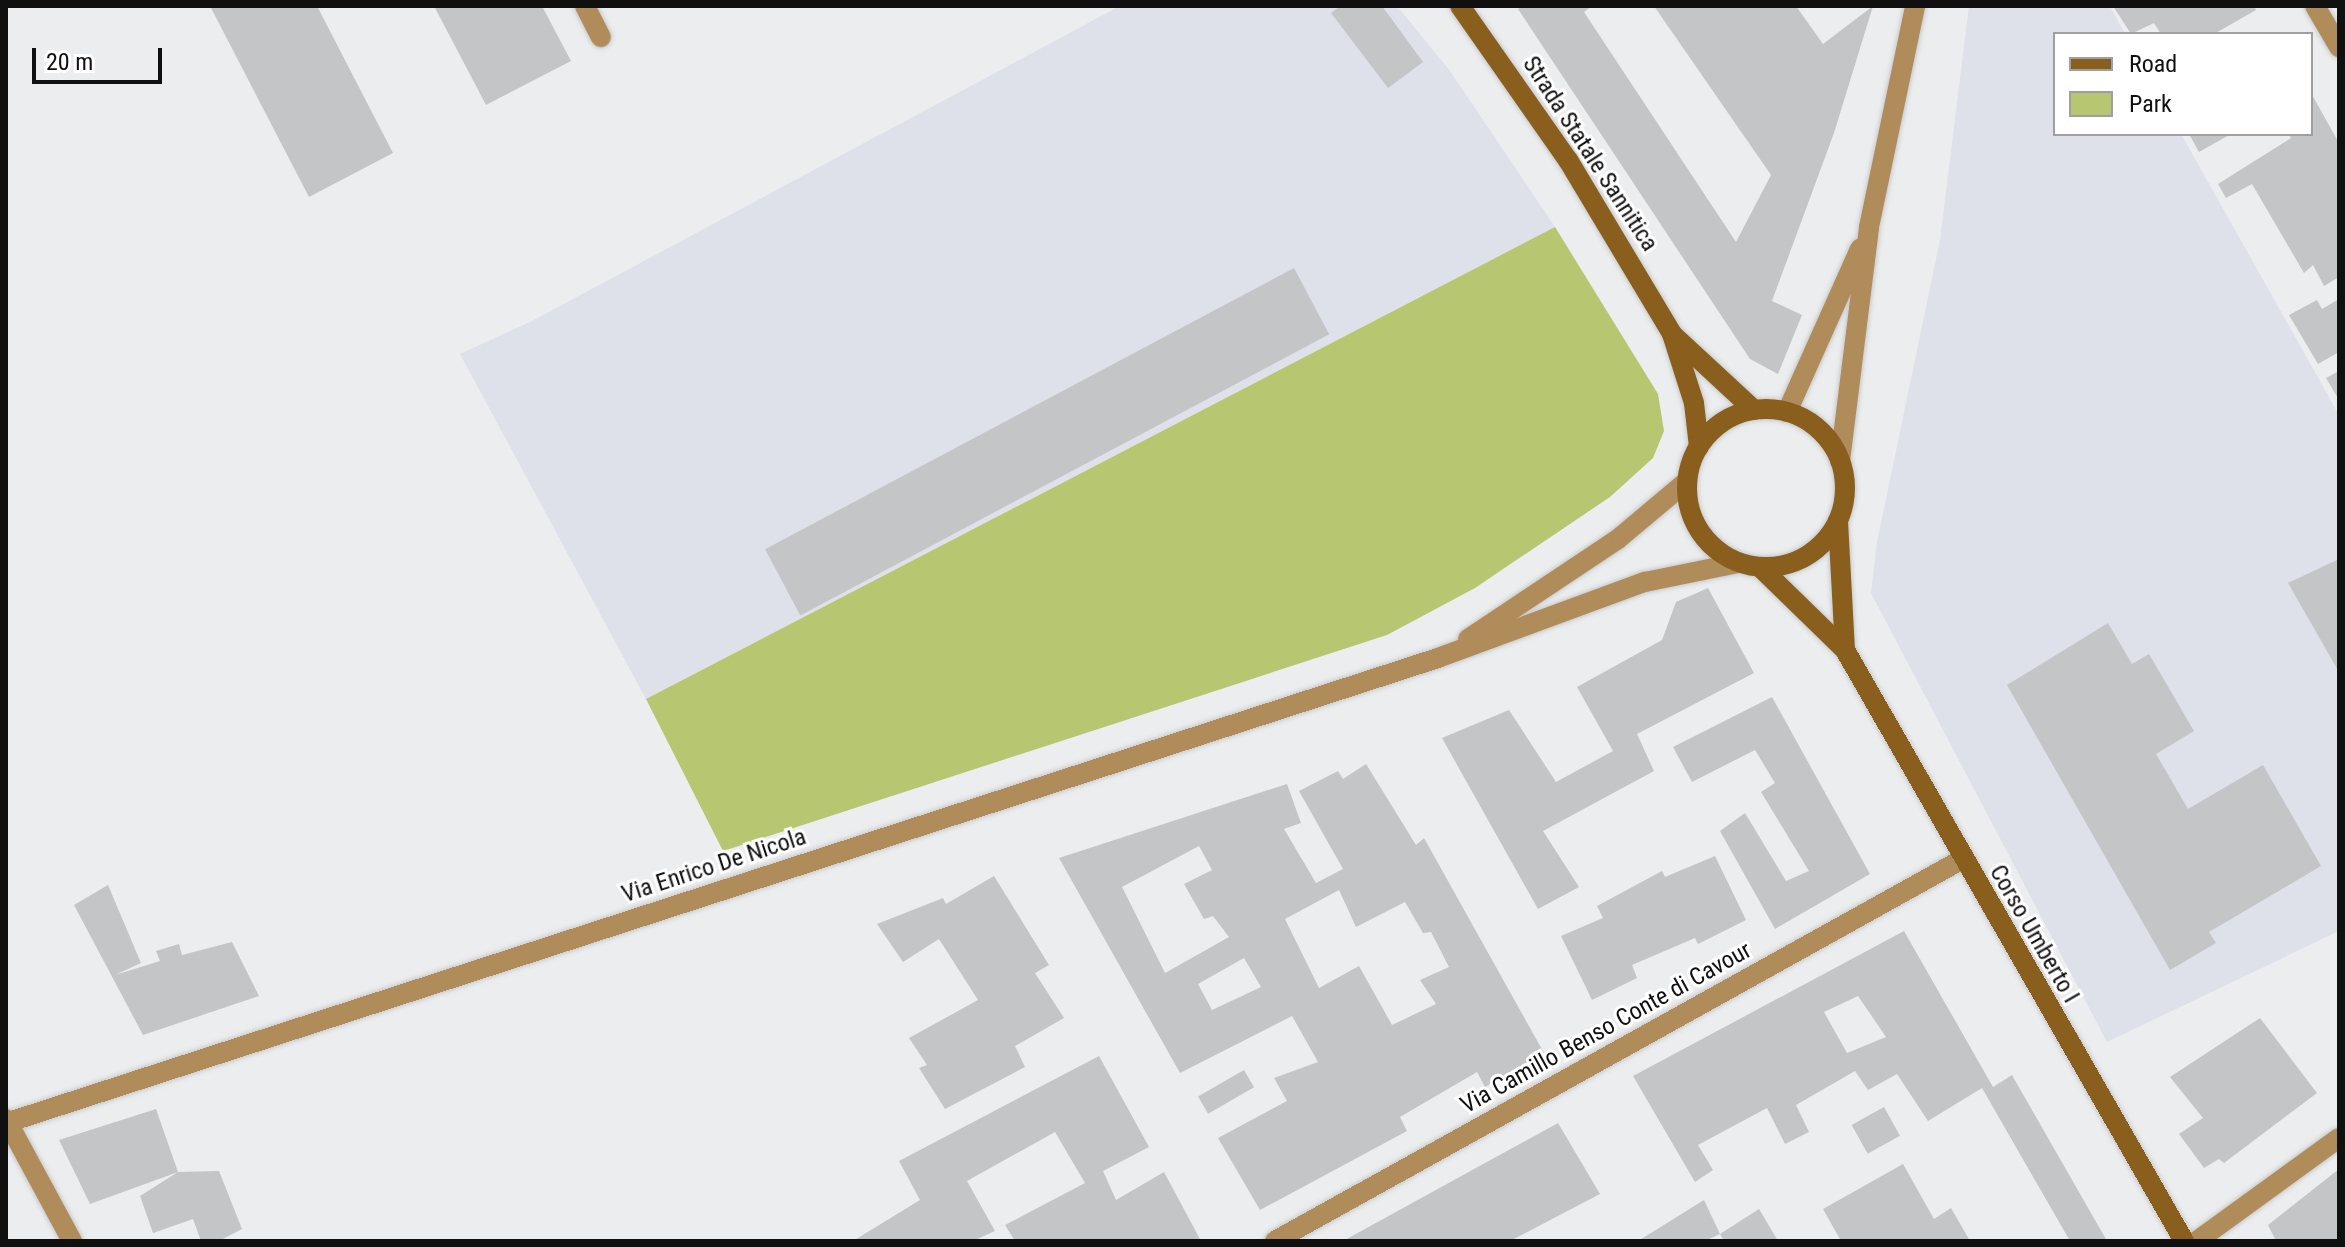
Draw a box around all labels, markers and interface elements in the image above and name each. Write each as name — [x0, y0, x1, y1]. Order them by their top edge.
scale bar — [36, 32, 166, 82]
legend — [2053, 32, 2313, 136]
text: 20 m — [46, 48, 93, 76]
text: Road — [2129, 50, 2177, 78]
street label: Strada Statale Sannitica — [1516, 51, 1664, 257]
text: Park — [2129, 90, 2172, 118]
street label: Via Enrico De Nicola — [618, 823, 810, 909]
street label: Corso Umberto I — [1983, 860, 2085, 1008]
street label: Via Camillo Benso Conte di Cavour — [1456, 936, 1756, 1120]

